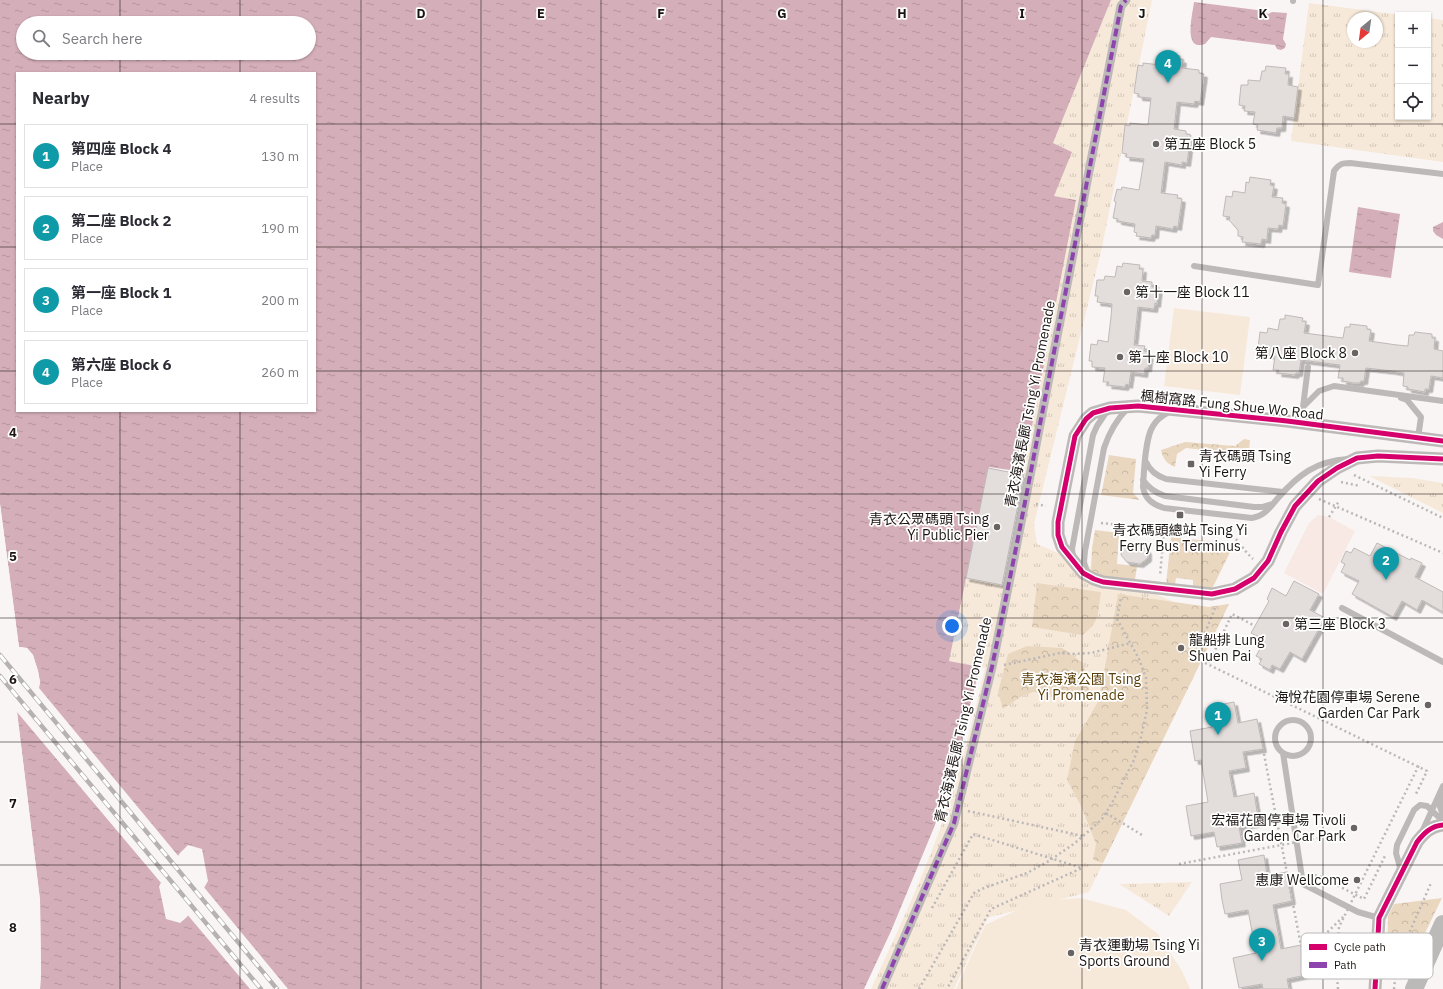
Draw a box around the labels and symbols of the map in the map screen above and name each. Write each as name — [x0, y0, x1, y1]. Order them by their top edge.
text: D — [416, 5, 426, 22]
text: E — [537, 5, 545, 22]
text: F — [657, 5, 665, 22]
text: G — [777, 5, 787, 22]
text: H — [897, 5, 907, 22]
text: I — [1019, 5, 1025, 22]
text: J — [1138, 5, 1146, 22]
text: K — [1258, 5, 1268, 22]
north arrow — [1347, 12, 1383, 48]
pin: 4 — [1155, 50, 1181, 83]
place label: 第五座 Block 5 — [1164, 135, 1256, 153]
marker: 第五座 Block 5 — [1151, 139, 1161, 149]
place label: 第十一座 Block 11 — [1135, 283, 1250, 301]
marker: 第十一座 Block 11 — [1122, 287, 1132, 297]
street label: 青衣海濱長廊 Tsing Yi Promenade — [1001, 299, 1059, 509]
place label: 第八座 Block 8 — [1255, 344, 1347, 362]
place label: 第十座 Block 10 — [1128, 348, 1229, 366]
marker: 第八座 Block 8 — [1350, 348, 1360, 358]
marker: 第十座 Block 10 — [1115, 352, 1125, 362]
street label: 楓樹窩路 Fung Shue Wo Road — [1140, 386, 1324, 424]
text: 4 — [9, 424, 17, 441]
place label: 青衣碼頭 Tsing Yi Ferry — [1199, 447, 1292, 481]
marker: 青衣碼頭 Tsing Yi Ferry — [1186, 459, 1196, 469]
place label: 青衣公眾碼頭 Tsing Yi Public Pier — [869, 510, 990, 544]
marker: 青衣碼頭總站 Tsing Yi Ferry Bus Terminus — [1175, 510, 1185, 520]
place label: 青衣碼頭總站 Tsing Yi Ferry Bus Terminus — [1113, 521, 1247, 555]
marker: 青衣公眾碼頭 Tsing Yi Public Pier — [992, 522, 1002, 532]
pin: 2 — [1373, 547, 1399, 580]
text: 5 — [9, 548, 17, 565]
street label: 青衣海濱長廊 Tsing Yi Promenade — [931, 615, 996, 825]
place label: 第三座 Block 3 — [1294, 615, 1386, 633]
your location — [942, 616, 962, 636]
marker: 第三座 Block 3 — [1281, 619, 1291, 629]
place label: 龍船排 Lung Shuen Pai — [1189, 631, 1265, 665]
marker: 龍船排 Lung Shuen Pai — [1176, 643, 1186, 653]
park label: 青衣海濱公園 Tsing Yi Promenade — [1021, 670, 1142, 704]
text: 6 — [9, 671, 17, 688]
place label: 海悅花園停車場 Serene Garden Car Park — [1274, 688, 1421, 722]
marker: 海悅花園停車場 Serene Garden Car Park — [1423, 700, 1433, 710]
pin: 1 — [1205, 702, 1231, 735]
text: 7 — [9, 795, 17, 812]
place label: 宏福花園停車場 Tivoli Garden Car Park — [1211, 811, 1347, 845]
marker: 宏福花園停車場 Tivoli Garden Car Park — [1349, 823, 1359, 833]
place label: 惠康 Wellcome — [1255, 871, 1349, 889]
marker: 惠康 Wellcome — [1352, 875, 1362, 885]
text: 8 — [9, 919, 17, 936]
pin: 3 — [1249, 928, 1275, 961]
legend — [1301, 933, 1433, 979]
place label: 青衣運動場 Tsing Yi Sports Ground — [1079, 936, 1200, 970]
text: Cycle path — [1334, 940, 1386, 954]
marker: 青衣運動場 Tsing Yi Sports Ground — [1066, 948, 1076, 958]
text: Path — [1334, 958, 1357, 972]

